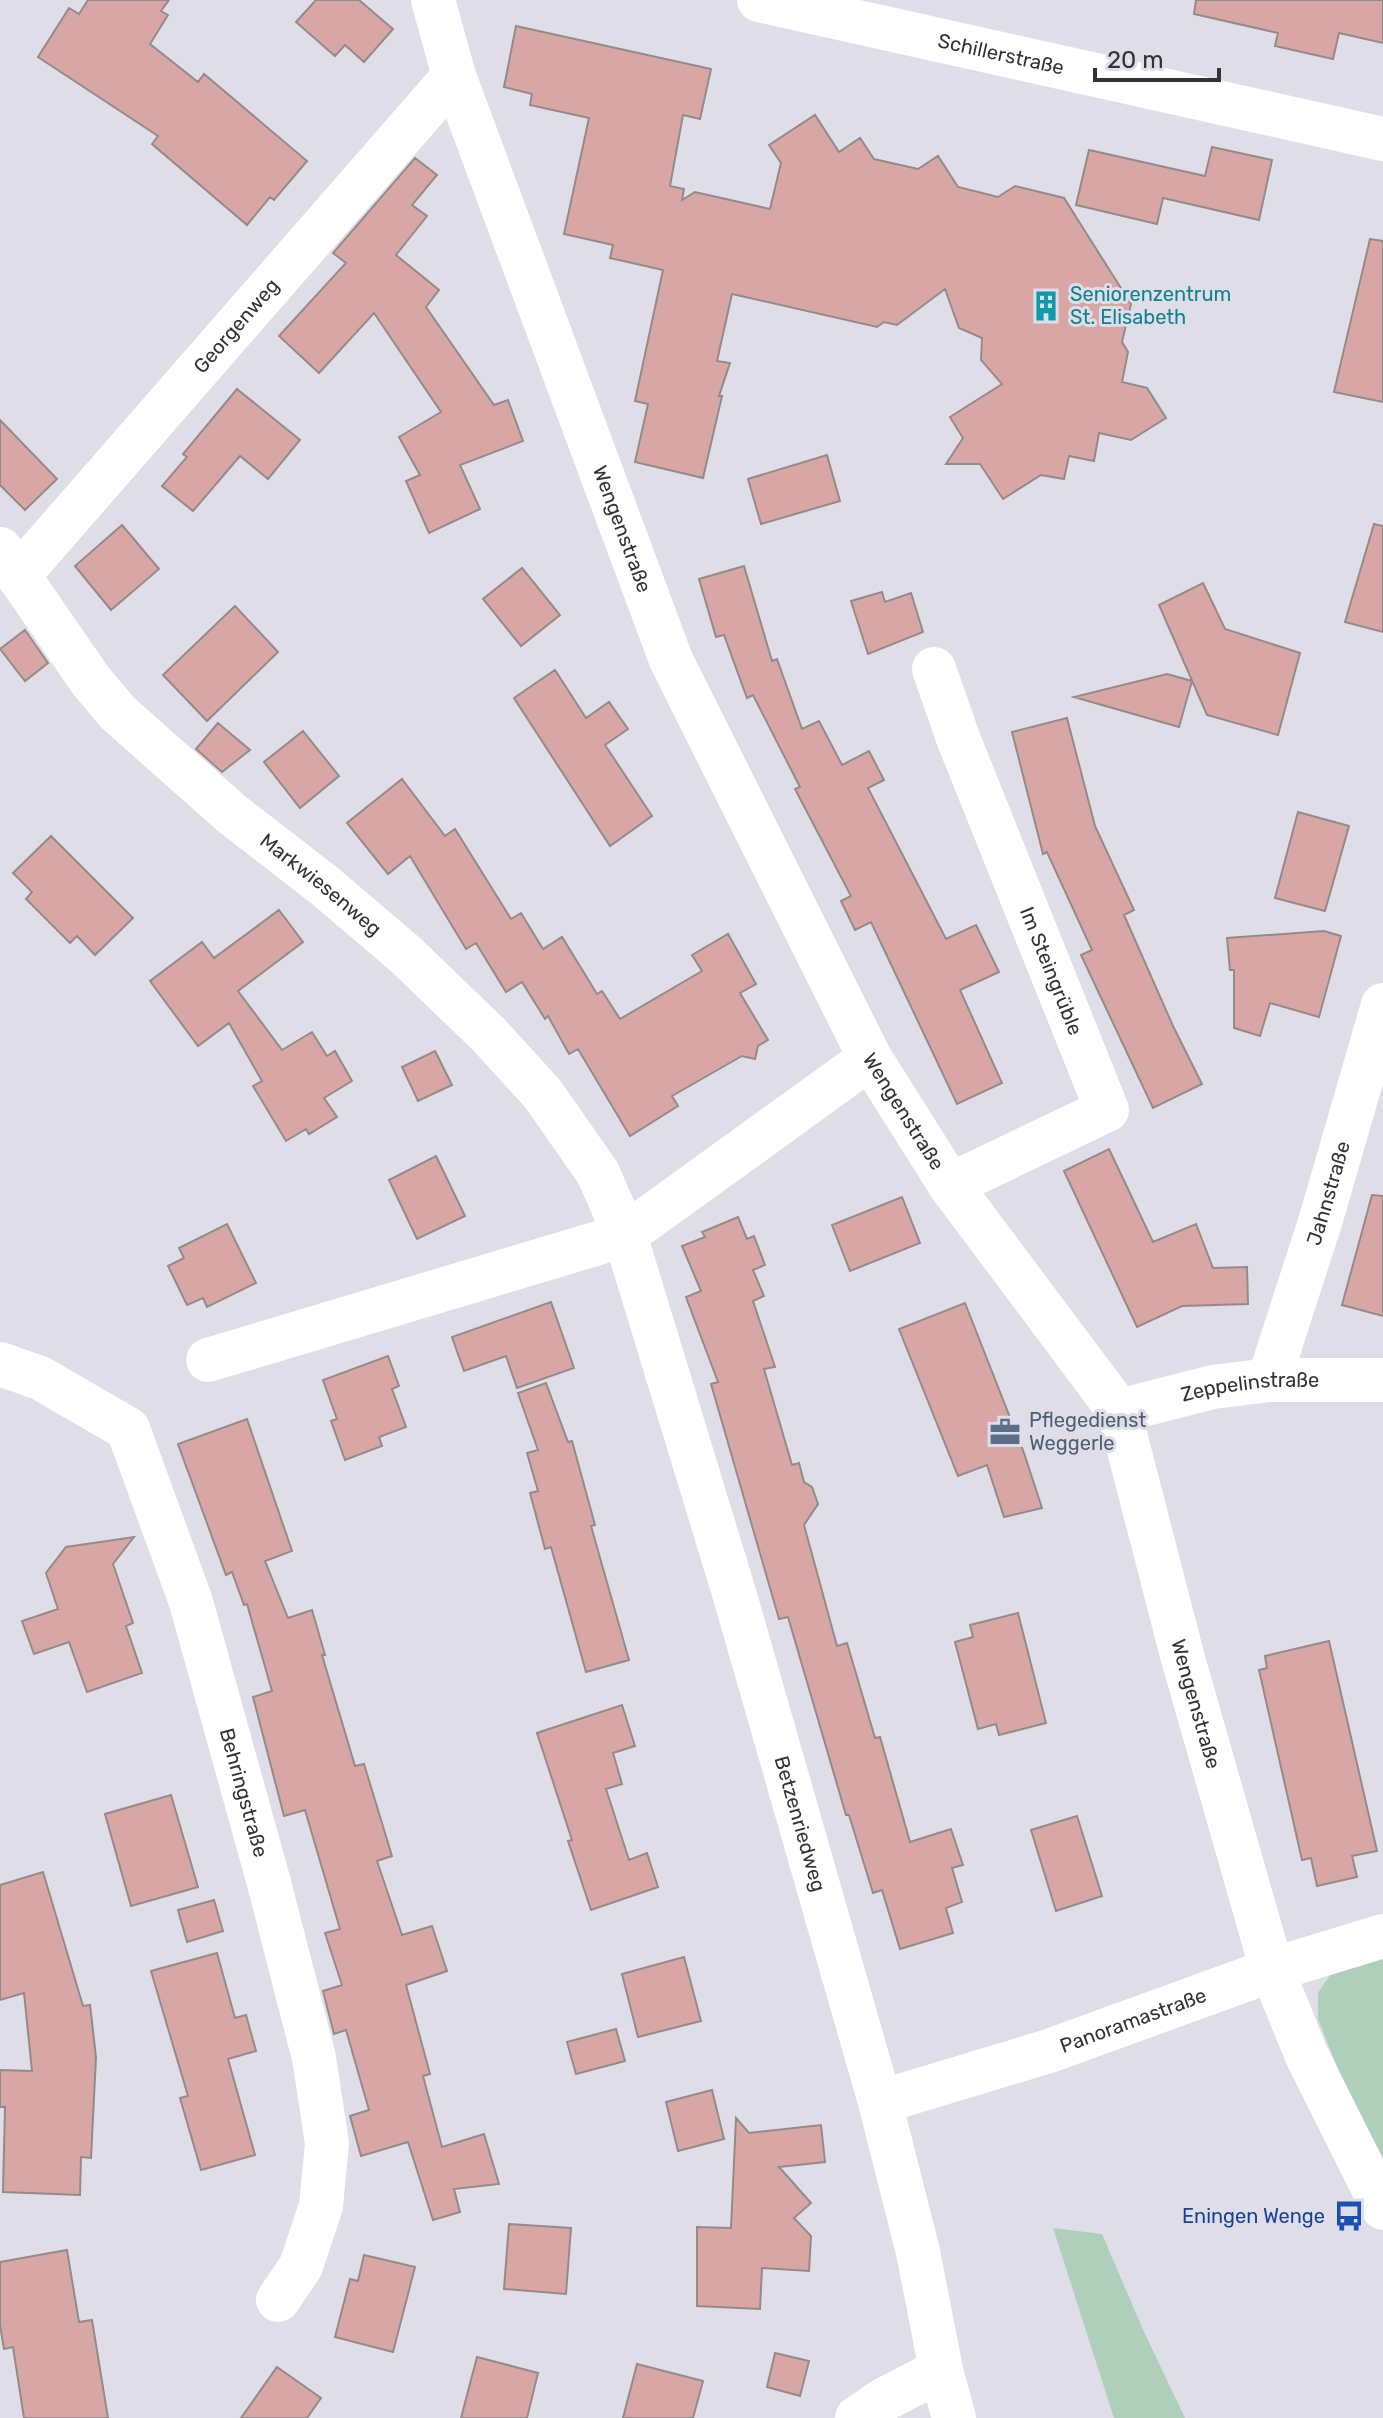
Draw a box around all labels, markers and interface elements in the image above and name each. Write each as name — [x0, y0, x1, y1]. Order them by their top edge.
street label: Schillerstraße — [936, 28, 1066, 80]
scale bar — [1095, 32, 1219, 82]
text: 20 m — [1107, 46, 1164, 74]
street label: Georgenweg — [188, 274, 284, 378]
place label: Seniorenzentrum St. Elisabeth — [1070, 282, 1231, 329]
building icon: Seniorenzentrum St. Elisabeth — [1029, 289, 1063, 323]
street label: Wengenstraße — [588, 462, 657, 596]
street label: Markwiesenweg — [255, 828, 386, 941]
street label: Im Steingrüble — [1015, 903, 1088, 1039]
street label: Wengenstraße — [858, 1048, 949, 1174]
street label: Jahnstraße — [1301, 1138, 1355, 1248]
street label: Zeppelinstraße — [1178, 1368, 1319, 1407]
place label: Pflegedienst Weggerle — [1029, 1408, 1146, 1455]
office icon: Pflegedienst Weggerle — [988, 1415, 1022, 1449]
street label: Wengenstraße — [1166, 1637, 1226, 1771]
street label: Behringstraße — [215, 1725, 273, 1860]
street label: Betzenriedweg — [769, 1753, 831, 1895]
street label: Panoramastraße — [1057, 1983, 1210, 2058]
bus stop icon: Eningen Wenge — [1332, 2199, 1366, 2233]
place label: Eningen Wenge — [1182, 2204, 1325, 2228]

